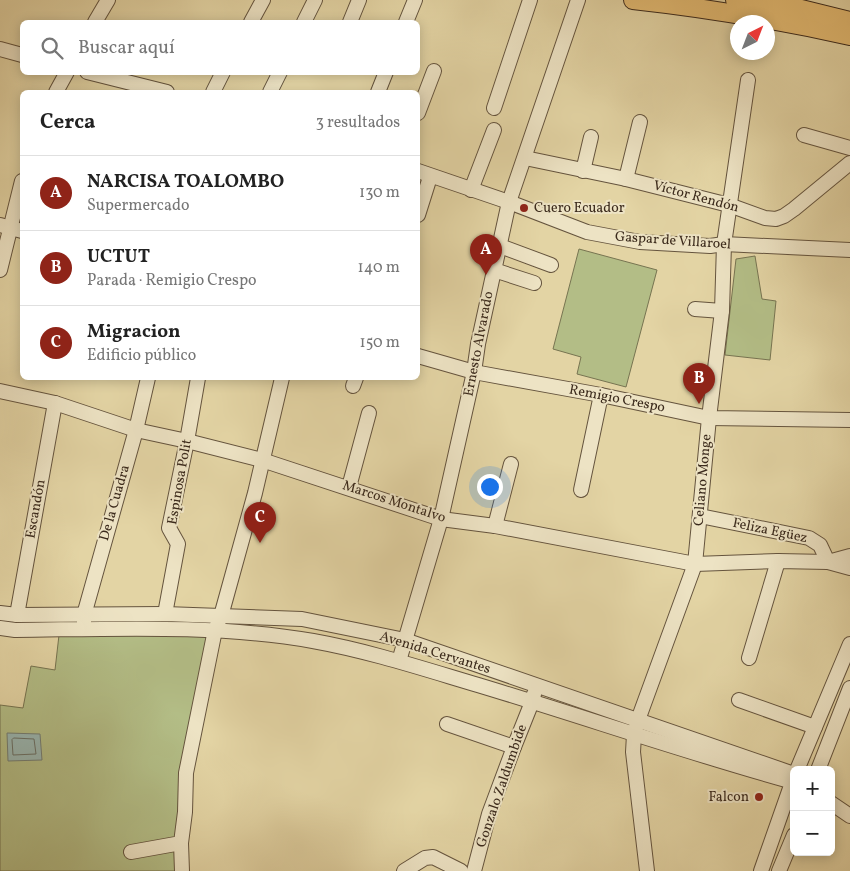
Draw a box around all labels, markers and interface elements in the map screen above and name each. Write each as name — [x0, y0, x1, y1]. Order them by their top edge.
north arrow — [730, 15, 775, 60]
search box — [20, 20, 420, 75]
icon: search — [38, 34, 66, 62]
text: Buscar aquí — [78, 35, 175, 61]
text: Cerca — [40, 108, 95, 137]
text: 3 resultados — [316, 112, 400, 134]
text: NARCISA TOALOMBO — [87, 169, 284, 195]
street label: Víctor Rendón — [651, 176, 741, 218]
text: A — [50, 182, 62, 204]
text: 130 m — [359, 182, 400, 204]
text: Supermercado — [87, 195, 189, 217]
place label: Cuero Ecuador — [534, 199, 625, 218]
marker: Cuero Ecuador — [518, 202, 530, 214]
street label: Gaspar de Villaroel — [614, 227, 732, 255]
pin: A — [470, 234, 502, 275]
text: UCTUT — [87, 244, 150, 270]
text: B — [51, 257, 61, 279]
text: 140 m — [358, 257, 400, 279]
text: Parada · Remigio Crespo — [87, 270, 257, 292]
street label: Ernesto Alvarado — [459, 290, 499, 398]
text: Migracion — [87, 319, 180, 345]
text: C — [51, 332, 61, 354]
text: 150 m — [359, 332, 400, 354]
text: Edificio público — [87, 345, 196, 367]
pin: B — [683, 363, 715, 404]
street label: Remigio Crespo — [567, 380, 667, 418]
street label: Celiano Monge — [690, 433, 717, 527]
street label: Espinosa Polit — [163, 438, 197, 526]
street label: De la Cuadra — [95, 463, 135, 543]
your location — [477, 474, 503, 500]
street label: Marcos Montalvo — [340, 476, 448, 528]
street label: Escandón — [21, 478, 51, 540]
pin: C — [244, 502, 276, 543]
street label: Feliza Egüez — [731, 514, 809, 548]
street label: Avenida Cervantes — [377, 627, 493, 679]
street label: Gonzalo Zaldumbide — [472, 722, 532, 850]
map controls — [790, 766, 835, 856]
button: + — [790, 766, 835, 811]
place label: Falcon — [709, 788, 749, 807]
marker: Falcon — [753, 791, 765, 803]
button: − — [790, 811, 835, 856]

